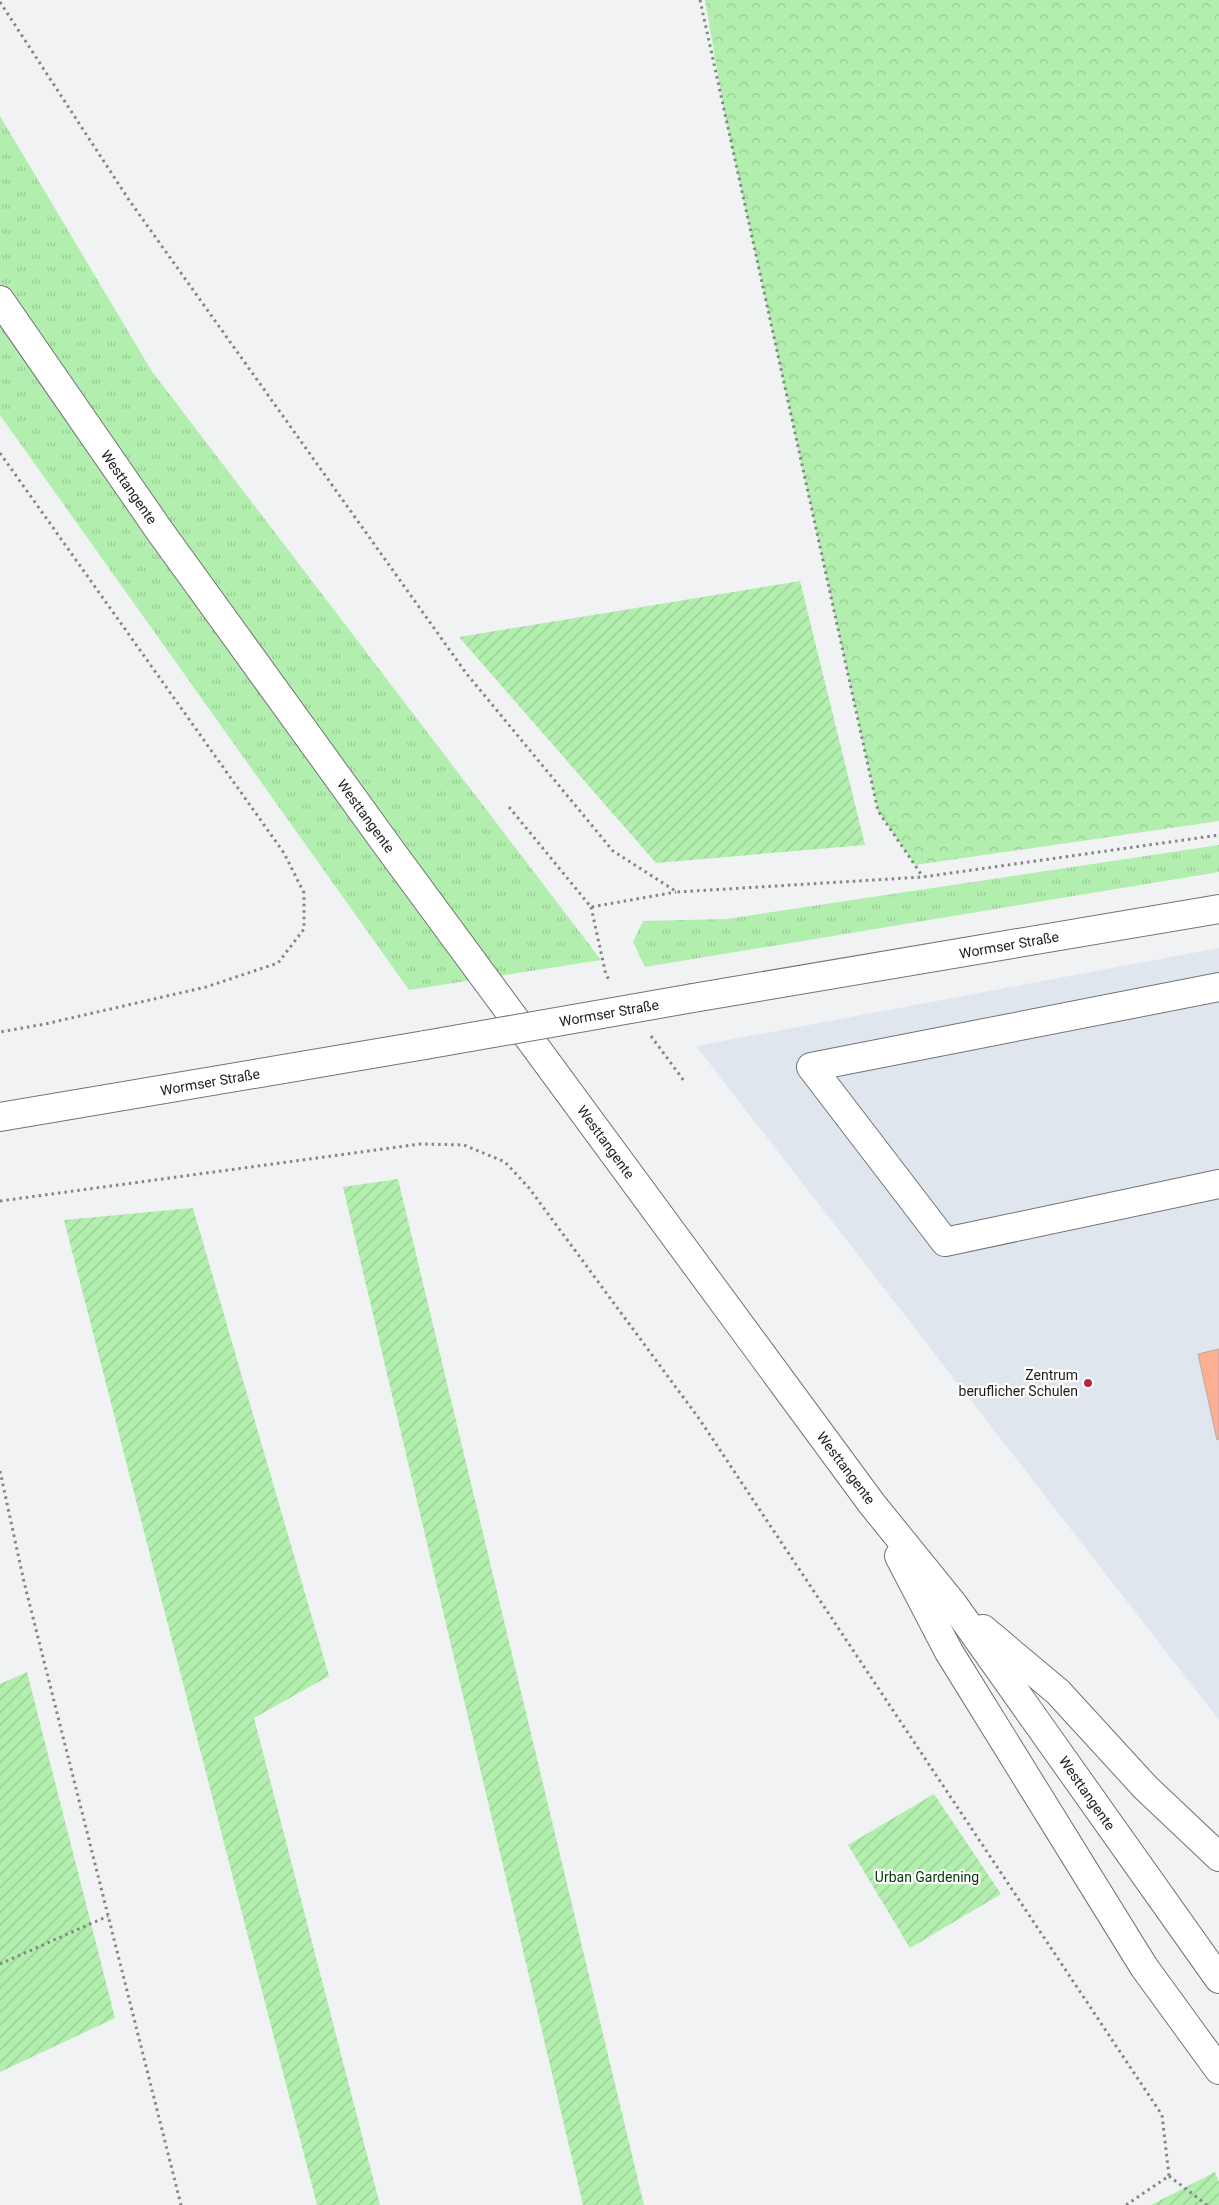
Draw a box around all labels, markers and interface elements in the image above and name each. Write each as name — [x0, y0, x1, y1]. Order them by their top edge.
street label: Westtangente — [98, 447, 160, 527]
street label: Westtangente — [334, 776, 398, 856]
street label: Wormser Straße — [958, 928, 1060, 962]
street label: Wormser Straße — [558, 996, 660, 1030]
street label: Wormser Straße — [159, 1065, 261, 1099]
street label: Westtangente — [574, 1102, 638, 1182]
place label: Zentrum beruflicher Schulen — [959, 1367, 1078, 1399]
marker: Zentrum beruflicher Schulen — [1082, 1377, 1094, 1389]
street label: Westtangente — [814, 1429, 878, 1507]
street label: Westtangente — [1056, 1753, 1118, 1833]
park label: Urban Gardening — [875, 1869, 979, 1885]

